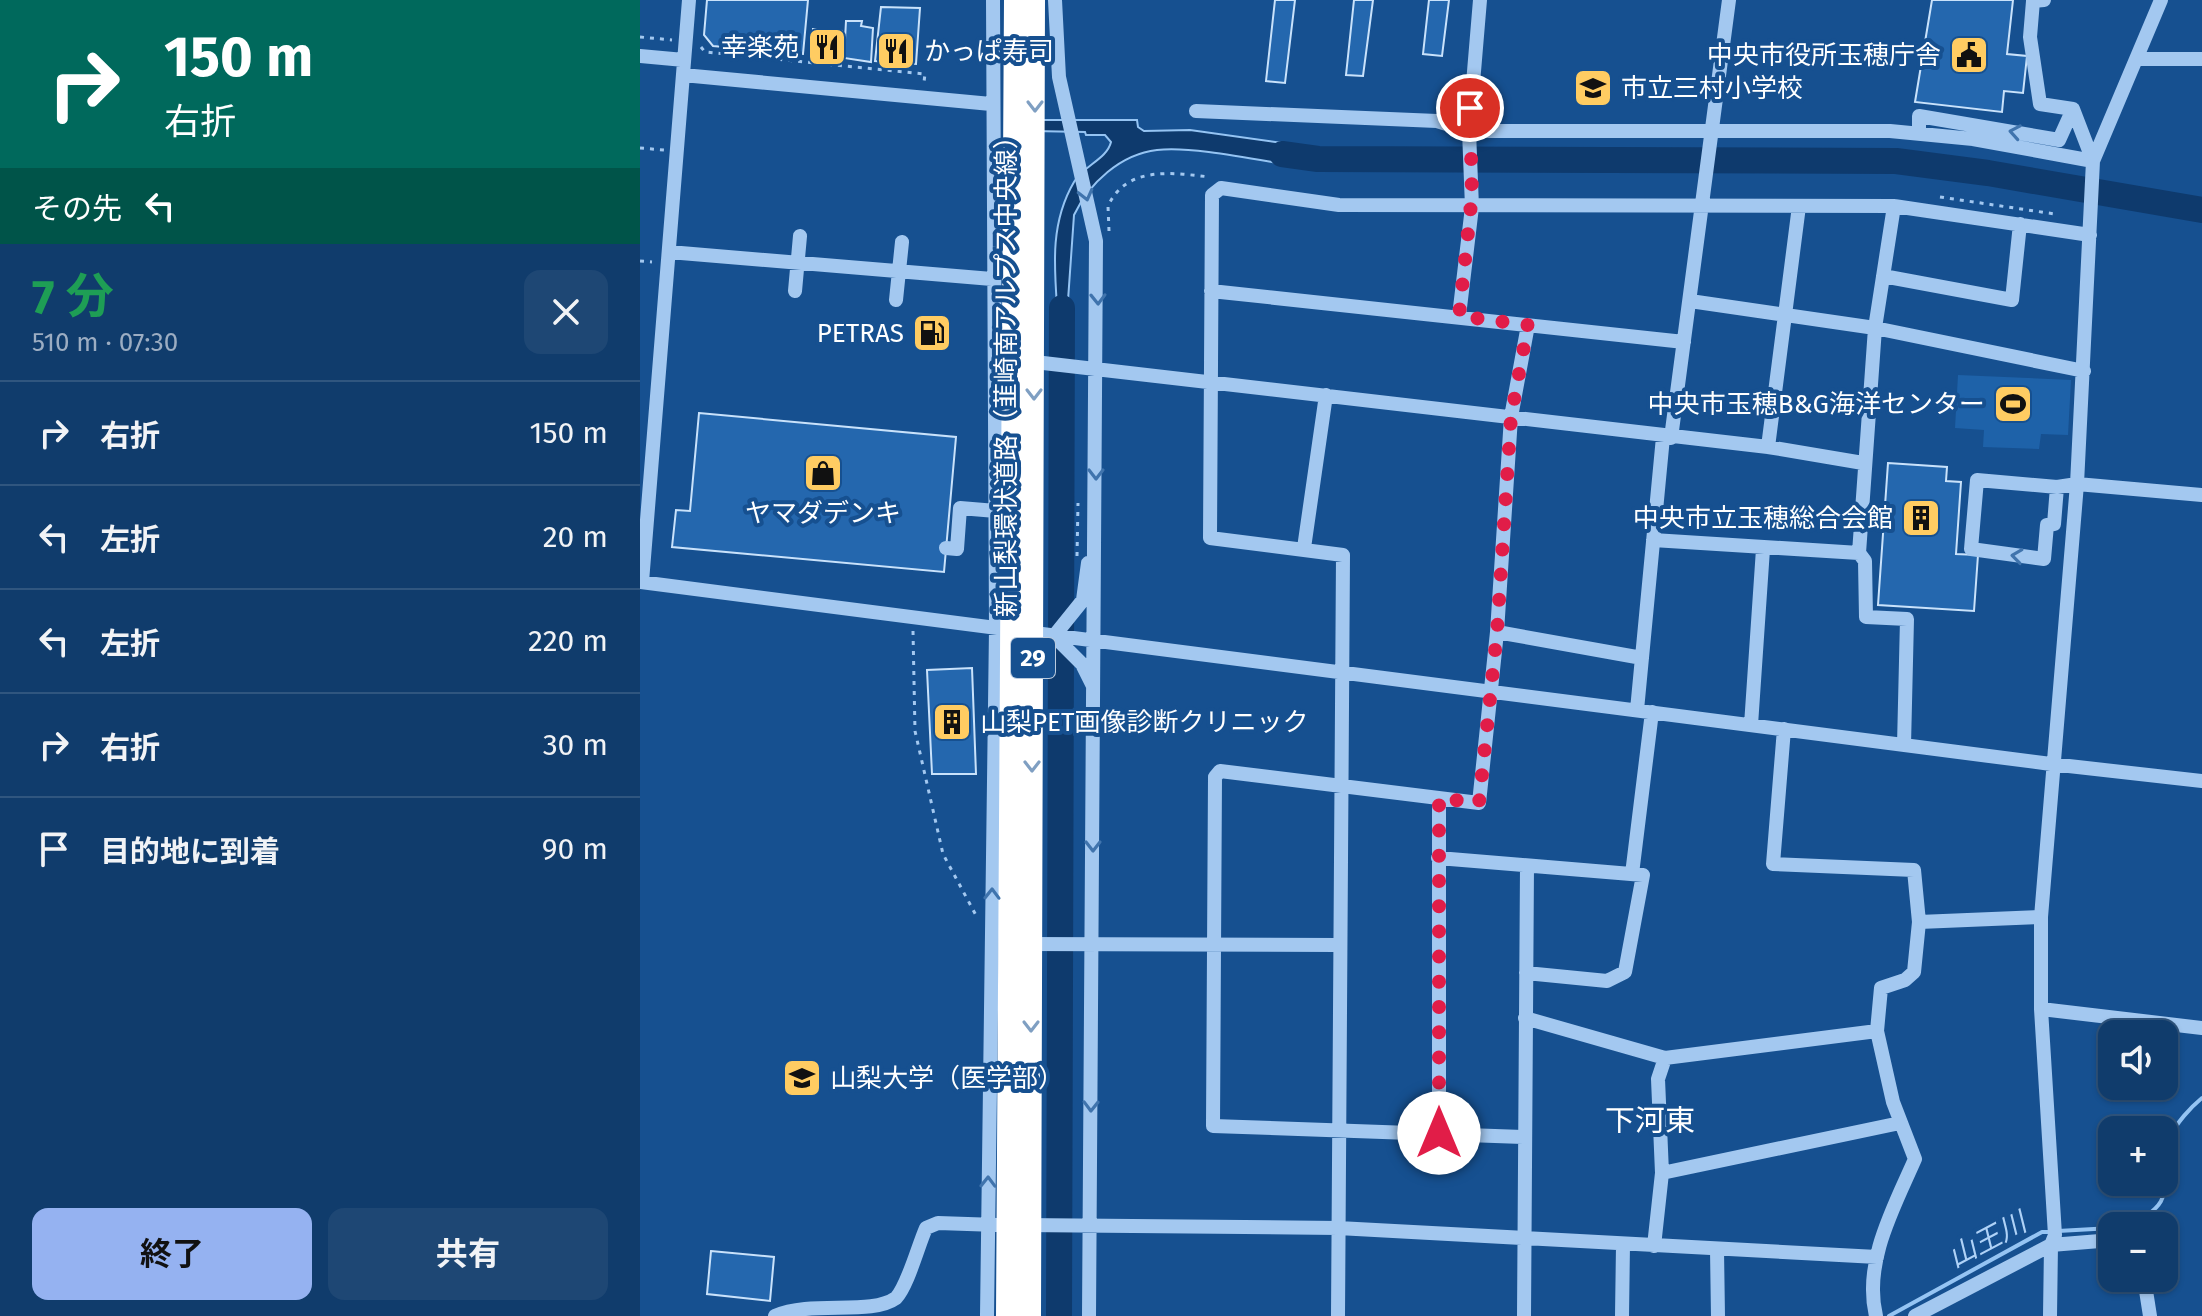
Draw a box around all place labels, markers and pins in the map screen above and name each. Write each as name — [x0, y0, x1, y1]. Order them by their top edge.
restaurant icon: 幸楽苑 — [806, 26, 848, 68]
restaurant icon: かっぱ寿司 — [875, 30, 917, 72]
place label: 幸楽苑 — [721, 32, 799, 63]
public building icon: 中央市役所玉穂庁舎 — [1948, 34, 1990, 76]
place label: かっぱ寿司 — [924, 36, 1054, 67]
place label: 中央市役所玉穂庁舎 — [1707, 40, 1941, 71]
school or university icon: 市立三村小学校 — [1572, 67, 1614, 109]
place label: 市立三村小学校 — [1621, 73, 1803, 104]
pin — [1436, 74, 1504, 142]
fuel station icon: PETRAS — [911, 312, 953, 354]
place label: PETRAS — [817, 318, 904, 349]
sports icon: 中央市玉穂B&G海洋センター — [1992, 383, 2034, 425]
place label: 中央市玉穂B&G海洋センター — [1648, 389, 1985, 420]
shop icon: ヤマダデンキ — [802, 452, 844, 494]
building icon: 中央市立玉穂総合会館 — [1900, 497, 1942, 539]
place label: ヤマダデンキ — [745, 498, 901, 529]
place label: 中央市立玉穂総合会館 — [1633, 503, 1893, 534]
building icon: 山梨PET画像診断クリニック — [931, 701, 973, 743]
place label: 山梨PET画像診断クリニック — [980, 707, 1308, 738]
school or university icon: 山梨大学（医学部） — [781, 1057, 823, 1099]
place label: 山梨大学（医学部） — [830, 1063, 1064, 1094]

